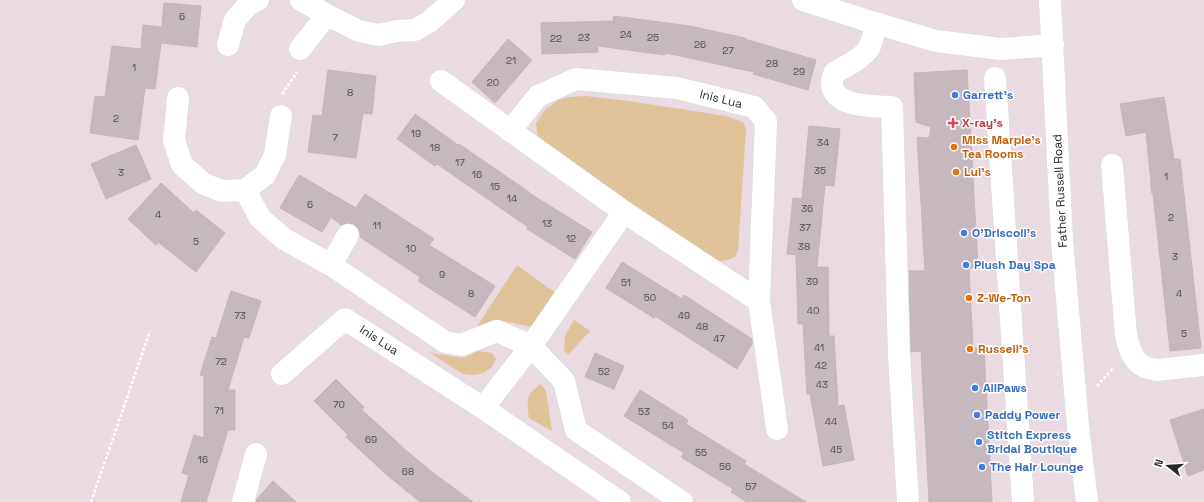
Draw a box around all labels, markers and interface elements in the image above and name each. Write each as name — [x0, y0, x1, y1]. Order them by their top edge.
house number: 6 — [179, 10, 185, 23]
house number: 24 — [620, 28, 632, 41]
house number: 23 — [578, 31, 590, 44]
house number: 25 — [647, 31, 659, 44]
house number: 22 — [550, 32, 562, 45]
house number: 26 — [694, 38, 706, 51]
house number: 27 — [722, 44, 734, 57]
house number: 21 — [506, 54, 516, 67]
house number: 28 — [766, 57, 778, 70]
house number: 1 — [132, 61, 136, 74]
house number: 29 — [793, 65, 805, 78]
house number: 20 — [487, 76, 499, 89]
house number: 8 — [347, 86, 353, 99]
street label: Inis Lua — [698, 86, 744, 112]
place label: Garrett's — [963, 87, 1013, 103]
marker: Garrett's — [950, 90, 960, 100]
house number: 2 — [113, 112, 119, 125]
place label: X-ray's — [962, 115, 1003, 131]
marker: X-ray's — [947, 117, 959, 129]
house number: 19 — [411, 127, 421, 140]
house number: 7 — [332, 131, 338, 144]
place label: Miss Marple's Tea Rooms — [962, 132, 1041, 162]
street label: Father Russell Road — [1049, 134, 1071, 248]
house number: 34 — [817, 136, 829, 149]
house number: 18 — [430, 141, 440, 154]
marker: Miss Marple's Tea Rooms — [949, 142, 959, 152]
house number: 17 — [455, 156, 465, 169]
house number: 35 — [814, 164, 826, 177]
place label: Lui's — [964, 164, 991, 180]
house number: 3 — [118, 166, 124, 179]
marker: Lui's — [951, 167, 961, 177]
house number: 16 — [472, 168, 482, 181]
house number: 1 — [1164, 170, 1168, 183]
house number: 15 — [490, 180, 500, 193]
house number: 14 — [507, 192, 517, 205]
house number: 6 — [307, 198, 313, 211]
house number: 36 — [801, 202, 813, 215]
house number: 4 — [155, 208, 161, 221]
house number: 2 — [1168, 211, 1174, 224]
house number: 13 — [542, 217, 552, 230]
house number: 11 — [373, 219, 381, 232]
house number: 37 — [799, 221, 811, 234]
place label: O'Driscoll's — [972, 225, 1036, 241]
marker: O'Driscoll's — [959, 228, 969, 238]
house number: 12 — [566, 232, 576, 245]
house number: 5 — [193, 235, 199, 248]
house number: 38 — [798, 240, 810, 253]
house number: 10 — [406, 242, 416, 255]
house number: 3 — [1172, 250, 1178, 263]
place label: Plush Day Spa — [974, 257, 1056, 273]
marker: Plush Day Spa — [961, 260, 971, 270]
house number: 9 — [439, 268, 445, 281]
house number: 39 — [806, 275, 818, 288]
house number: 51 — [621, 276, 631, 289]
house number: 8 — [468, 287, 474, 300]
house number: 4 — [1176, 287, 1182, 300]
place label: Z-We-Ton — [977, 290, 1031, 306]
house number: 50 — [644, 291, 656, 304]
marker: Z-We-Ton — [964, 293, 974, 303]
house number: 40 — [807, 304, 819, 317]
house number: 73 — [234, 309, 246, 322]
house number: 49 — [678, 309, 690, 322]
house number: 48 — [696, 320, 708, 333]
street label: Inis Lua — [356, 321, 402, 359]
house number: 5 — [1181, 327, 1187, 340]
house number: 47 — [713, 332, 725, 345]
house number: 41 — [814, 341, 824, 354]
place label: Russell's — [978, 341, 1029, 357]
marker: Russell's — [965, 344, 975, 354]
house number: 72 — [215, 355, 227, 368]
house number: 42 — [815, 359, 827, 372]
house number: 52 — [598, 365, 610, 378]
house number: 43 — [816, 378, 828, 391]
place label: AllPaws — [983, 380, 1027, 396]
marker: AllPaws — [970, 383, 980, 393]
house number: 70 — [333, 398, 345, 411]
house number: 71 — [214, 404, 224, 417]
house number: 53 — [638, 405, 650, 418]
place label: Paddy Power — [985, 407, 1060, 423]
marker: Paddy Power — [972, 410, 982, 420]
house number: 44 — [825, 415, 837, 428]
house number: 54 — [662, 419, 674, 432]
place label: Stitch Express Bridal Boutique — [987, 427, 1077, 457]
house number: 69 — [365, 433, 377, 446]
marker: Stitch Express Bridal Boutique — [974, 437, 984, 447]
house number: 45 — [830, 443, 842, 456]
house number: 55 — [695, 446, 707, 459]
north arrow — [1148, 446, 1188, 486]
house number: 16 — [198, 453, 208, 466]
text: N — [1151, 458, 1166, 469]
place label: The Hair Lounge — [990, 459, 1084, 475]
house number: 56 — [719, 460, 731, 473]
marker: The Hair Lounge — [977, 462, 987, 472]
house number: 68 — [402, 465, 414, 478]
house number: 57 — [745, 480, 757, 493]

